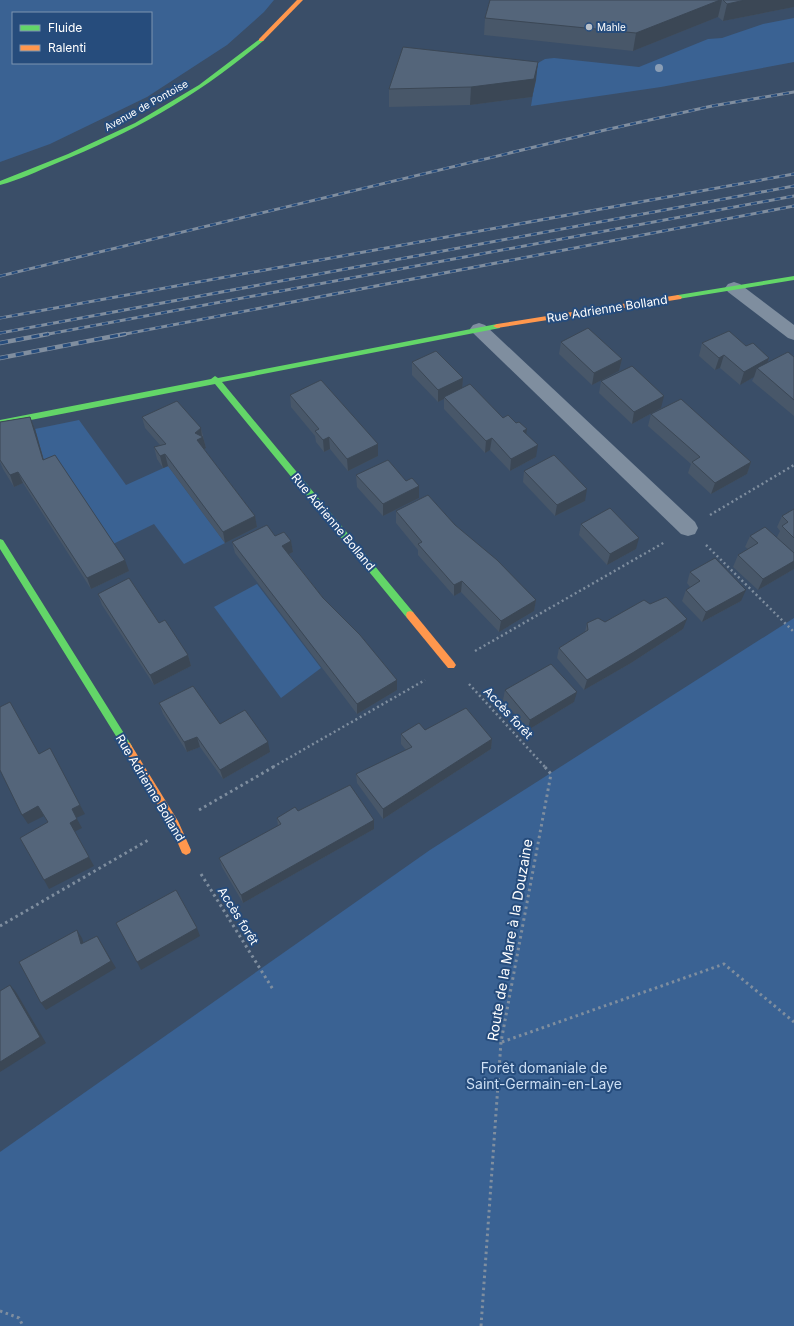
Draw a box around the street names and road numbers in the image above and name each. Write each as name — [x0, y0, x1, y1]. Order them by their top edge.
street label: Avenue de Pontoise — [102, 77, 190, 133]
street label: Rue Adrienne Bolland — [545, 292, 668, 325]
street label: Rue Adrienne Bolland — [288, 470, 378, 573]
street label: Accès forêt — [481, 684, 536, 742]
street label: Rue Adrienne Bolland — [113, 732, 188, 844]
street label: Route de la Mare à la Douzaine — [483, 838, 536, 1042]
street label: Accès forêt — [215, 884, 262, 947]

